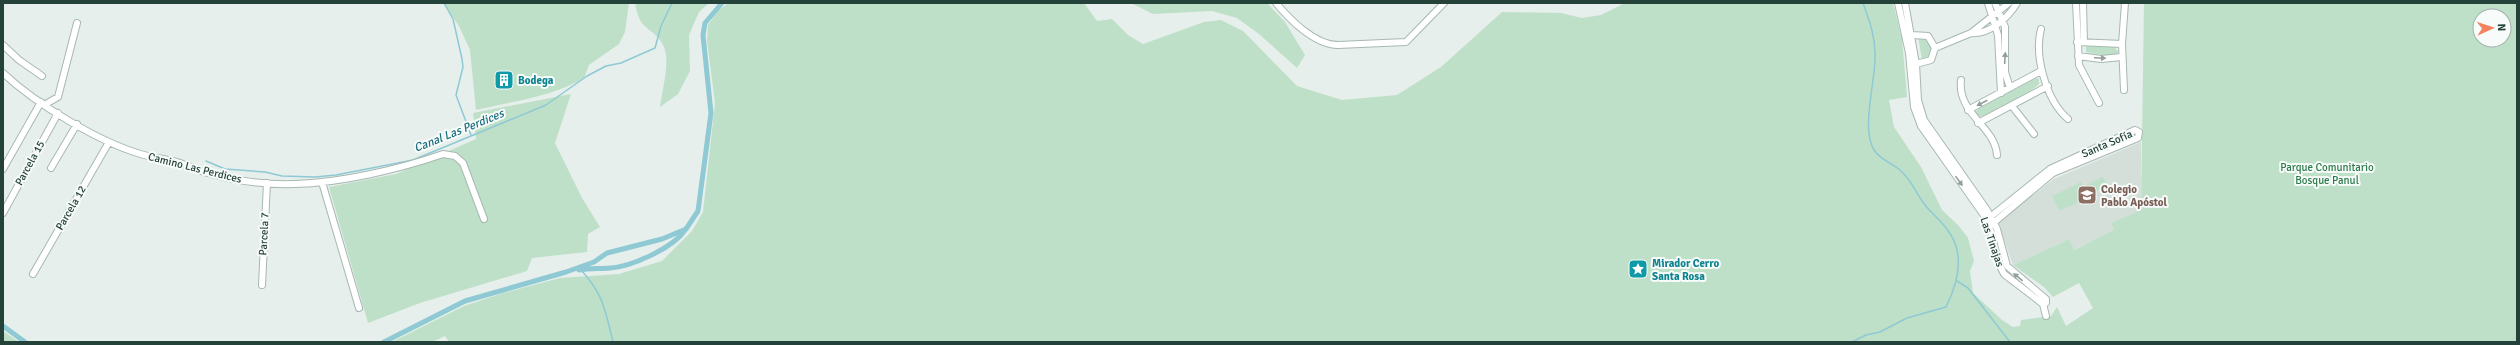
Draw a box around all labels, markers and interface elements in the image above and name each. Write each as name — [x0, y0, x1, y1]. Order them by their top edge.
north arrow — [2472, 8, 2512, 48]
text: N — [2495, 23, 2508, 32]
one-way arrow — [2002, 52, 2009, 64]
one-way arrow — [2094, 55, 2107, 61]
building icon: Bodega — [493, 69, 515, 91]
place label: Bodega — [518, 74, 554, 87]
one-way arrow — [1976, 100, 1988, 106]
water label: Canal Las Perdices — [412, 106, 508, 156]
street label: Santa Sofía — [2080, 127, 2135, 161]
street label: Parcela 15 — [12, 138, 48, 188]
street label: Camino Las Perdices — [147, 150, 243, 186]
park label: Parque Comunitario Bosque Panul — [2280, 161, 2374, 187]
one-way arrow — [1955, 176, 1963, 186]
street label: Parcela 12 — [53, 183, 89, 233]
place label: Colegio Pablo Apóstol — [2101, 183, 2168, 209]
school or university icon: Colegio Pablo Apóstol — [2076, 184, 2098, 206]
street label: Parcela 7 — [256, 212, 272, 256]
street label: Las Tinajas — [1977, 215, 2007, 269]
place label: Mirador Cerro Santa Rosa — [1652, 257, 1719, 283]
place icon: Mirador Cerro Santa Rosa — [1627, 258, 1649, 280]
one-way arrow — [2013, 273, 2023, 282]

